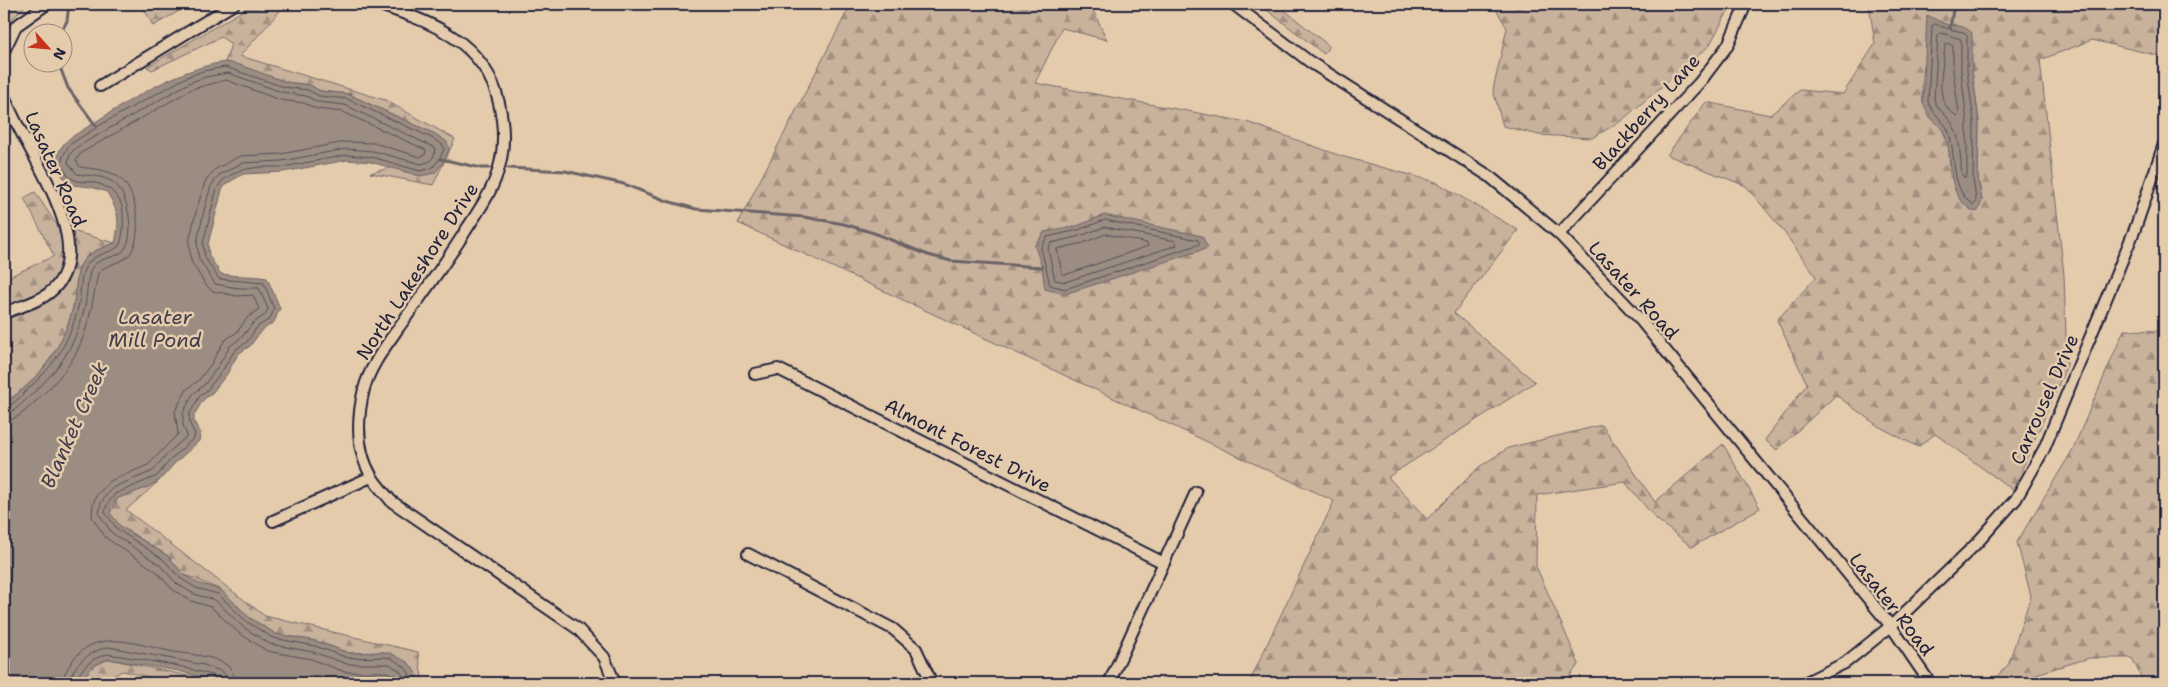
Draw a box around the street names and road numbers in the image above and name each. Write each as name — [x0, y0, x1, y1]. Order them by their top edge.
street label: Blackberry Lane — [1587, 49, 1706, 176]
street label: Lasater Road — [19, 107, 92, 231]
street label: North Lakeshore Drive — [351, 178, 484, 365]
street label: Lasater Road — [1583, 236, 1684, 345]
street label: Carrousel Drive — [2005, 330, 2084, 468]
street label: Almont Forest Drive — [880, 393, 1055, 498]
street label: Lasater Road — [1844, 548, 1940, 661]

